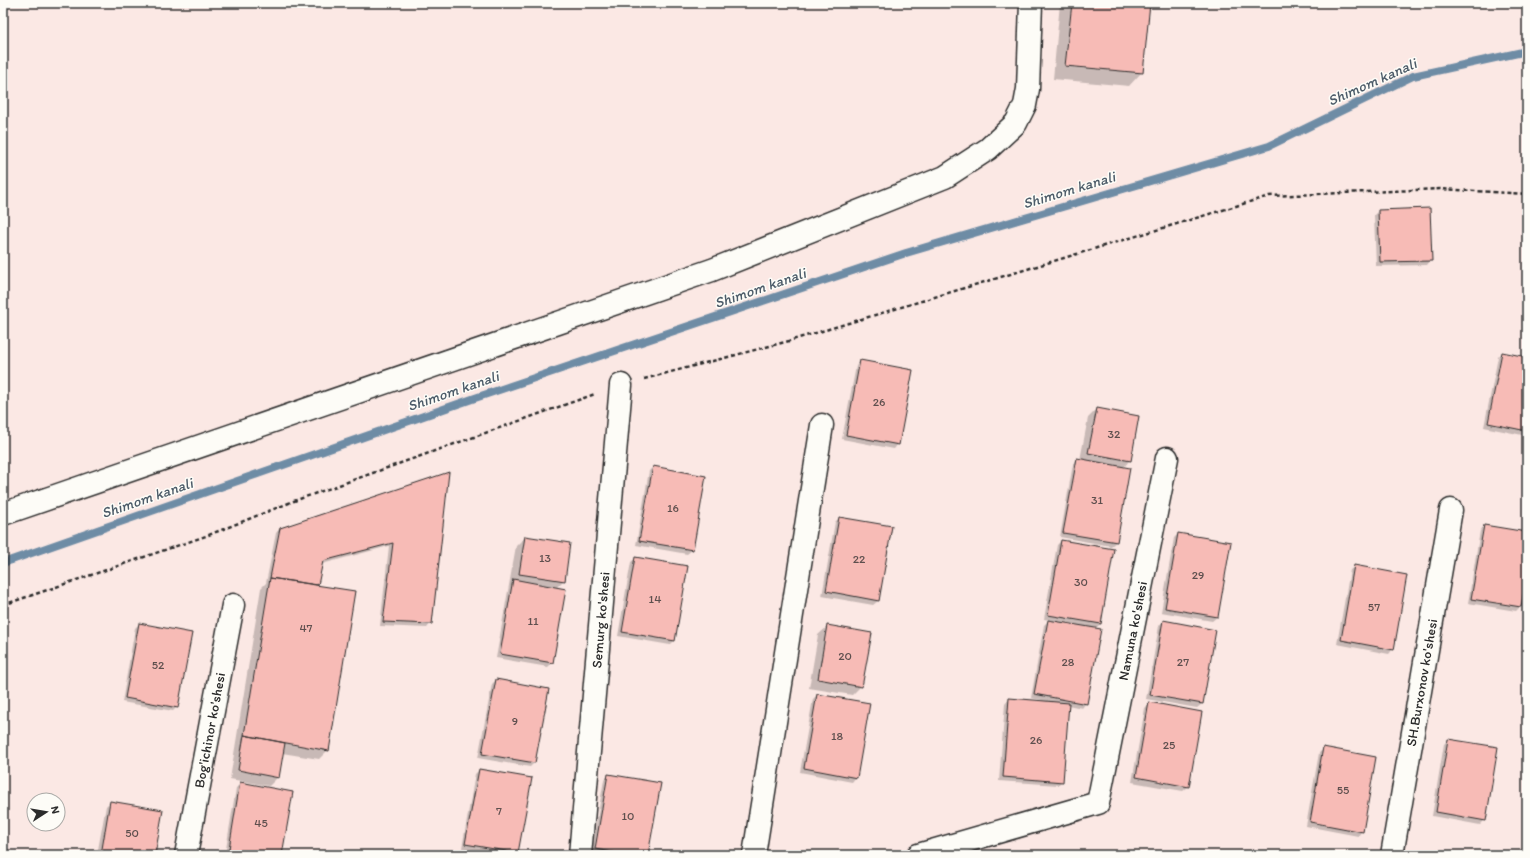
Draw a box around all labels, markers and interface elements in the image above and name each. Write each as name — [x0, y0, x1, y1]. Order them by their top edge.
water label: Shimom kanali — [1325, 53, 1421, 110]
water label: Shimom kanali — [1021, 167, 1119, 213]
water label: Shimom kanali — [712, 263, 810, 312]
water label: Shimom kanali — [405, 366, 503, 415]
house number: 26 — [873, 395, 885, 409]
house number: 32 — [1108, 427, 1121, 441]
water label: Shimom kanali — [99, 473, 197, 522]
house number: 31 — [1091, 493, 1103, 507]
house number: 16 — [667, 501, 679, 515]
house number: 13 — [539, 551, 552, 565]
house number: 22 — [853, 552, 866, 566]
house number: 29 — [1192, 568, 1204, 582]
street label: Semurg ko'shesi — [588, 571, 613, 669]
house number: 30 — [1074, 575, 1088, 589]
street label: Namuna ko'shesi — [1114, 580, 1151, 682]
house number: 14 — [649, 592, 661, 606]
house number: 57 — [1368, 600, 1380, 614]
house number: 11 — [527, 614, 539, 628]
street label: SH.Burxonov ko'shesi — [1402, 617, 1441, 748]
house number: 47 — [299, 621, 313, 635]
house number: 20 — [838, 649, 852, 663]
house number: 28 — [1062, 655, 1075, 669]
house number: 27 — [1177, 655, 1189, 669]
house number: 52 — [152, 658, 165, 672]
street label: Bog'ichinor ko'shesi — [190, 671, 229, 790]
house number: 9 — [512, 714, 518, 728]
house number: 18 — [831, 729, 843, 743]
house number: 26 — [1030, 733, 1042, 747]
house number: 25 — [1163, 738, 1175, 752]
house number: 55 — [1337, 783, 1349, 797]
north arrow — [26, 792, 66, 832]
house number: 7 — [496, 804, 502, 818]
text: N — [48, 805, 62, 815]
house number: 10 — [622, 809, 634, 823]
house number: 45 — [254, 816, 268, 830]
house number: 50 — [125, 826, 139, 840]

